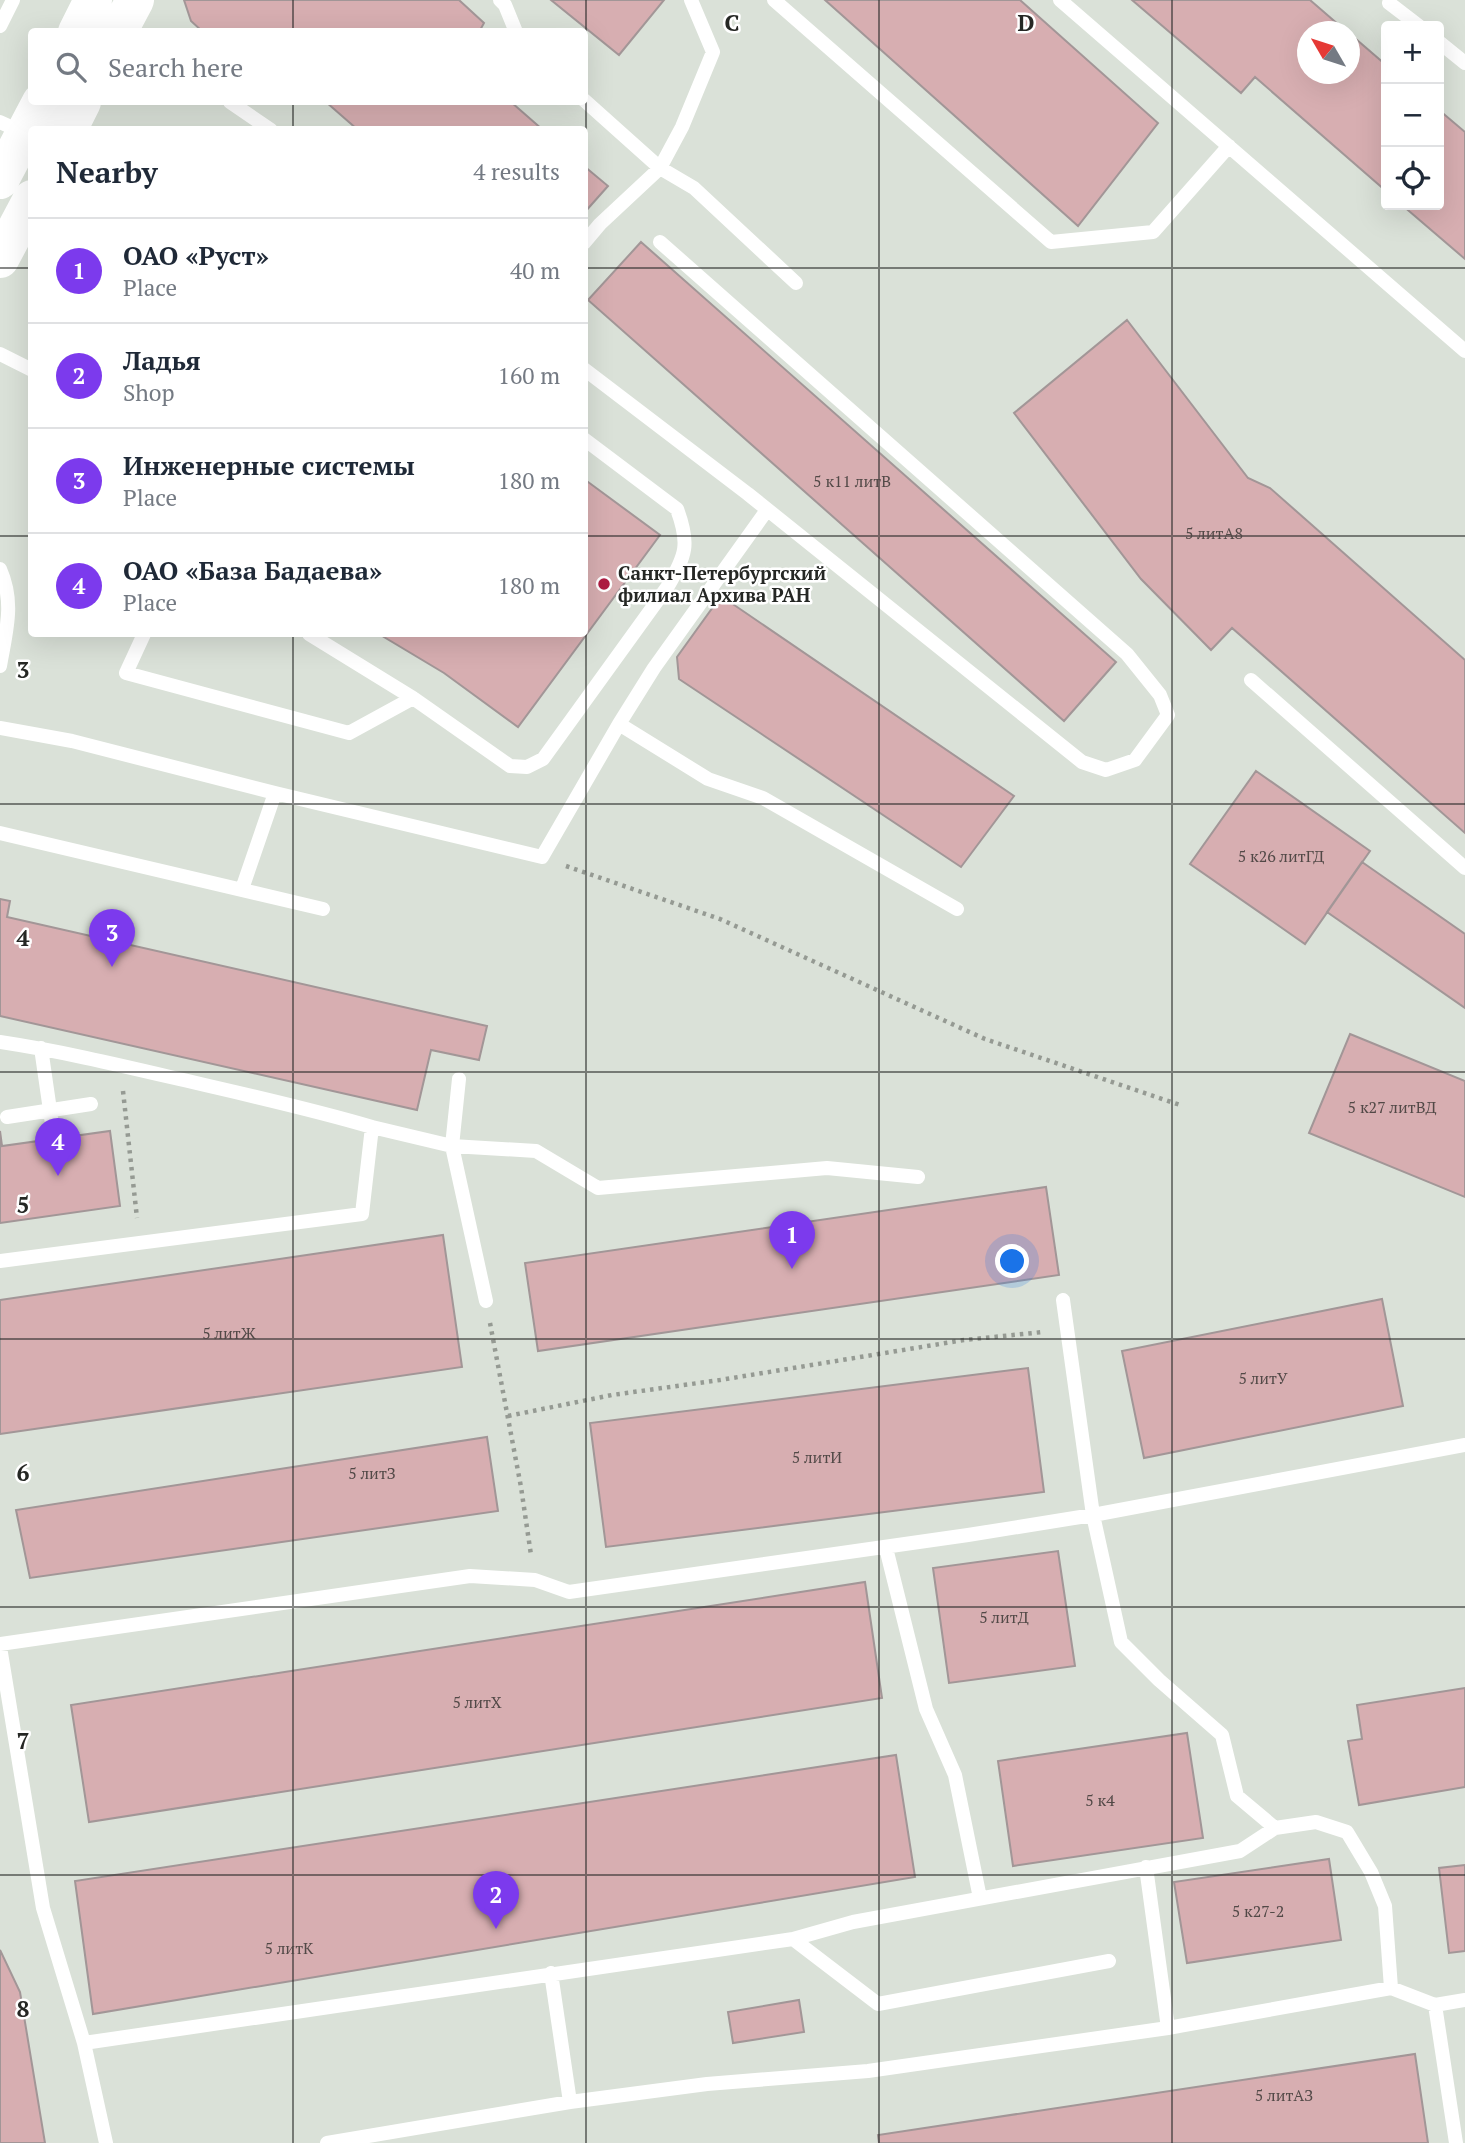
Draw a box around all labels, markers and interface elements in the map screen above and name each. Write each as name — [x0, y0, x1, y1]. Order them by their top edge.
text: C — [725, 7, 740, 38]
text: D — [1018, 7, 1035, 38]
north arrow — [1297, 21, 1360, 84]
map controls — [1381, 21, 1444, 210]
button: + — [1381, 21, 1444, 84]
search box — [28, 28, 588, 105]
icon: search — [52, 48, 90, 86]
text: Search here — [108, 50, 243, 84]
button: − — [1381, 84, 1444, 147]
button: locate — [1381, 147, 1444, 210]
text: Nearby — [56, 152, 158, 192]
text: 4 results — [473, 156, 560, 187]
text: ОАО «Руст» — [123, 238, 269, 272]
text: 1 — [73, 255, 86, 286]
text: 40 m — [510, 255, 560, 286]
text: Place — [123, 272, 177, 303]
text: Ладья — [123, 343, 201, 377]
text: 2 — [73, 360, 86, 391]
text: 160 m — [498, 360, 560, 391]
text: Shop — [123, 377, 175, 408]
text: Инженерные системы — [123, 448, 415, 482]
text: 3 — [73, 465, 86, 496]
text: 180 m — [498, 465, 560, 496]
house number: 5 к11 литВ — [813, 470, 891, 492]
text: Place — [123, 482, 177, 513]
house number: 5 литА8 — [1185, 522, 1243, 544]
text: ОАО «База Бадаева» — [123, 553, 382, 587]
place label: Санкт-Петербургский филиал Архива РАН — [618, 560, 826, 607]
text: 4 — [73, 570, 86, 601]
text: 180 m — [498, 570, 560, 601]
marker: Санкт-Петербургский филиал Архива РАН — [596, 576, 612, 592]
text: Place — [123, 587, 177, 618]
text: 3 — [17, 654, 30, 685]
house number: 5 к26 литГД — [1238, 845, 1324, 867]
pin: 3 — [89, 909, 135, 967]
text: 4 — [17, 922, 30, 953]
house number: 5 к27 литВД — [1348, 1096, 1436, 1118]
pin: 4 — [35, 1118, 81, 1176]
text: 5 — [17, 1189, 30, 1220]
pin: 1 — [769, 1211, 815, 1269]
your location — [995, 1244, 1029, 1278]
house number: 5 литЖ — [202, 1322, 257, 1344]
house number: 5 литУ — [1238, 1367, 1288, 1389]
house number: 5 литИ — [792, 1446, 842, 1468]
text: 6 — [17, 1457, 30, 1488]
house number: 5 литЗ — [348, 1462, 396, 1484]
house number: 5 литД — [979, 1606, 1029, 1628]
house number: 5 литХ — [452, 1691, 502, 1713]
text: 7 — [17, 1725, 30, 1756]
house number: 5 к4 — [1085, 1789, 1115, 1811]
pin: 2 — [473, 1871, 519, 1929]
house number: 5 к27-2 — [1232, 1900, 1284, 1922]
house number: 5 литК — [265, 1937, 314, 1959]
text: 8 — [17, 1993, 30, 2024]
house number: 5 литАЗ — [1255, 2084, 1313, 2106]

